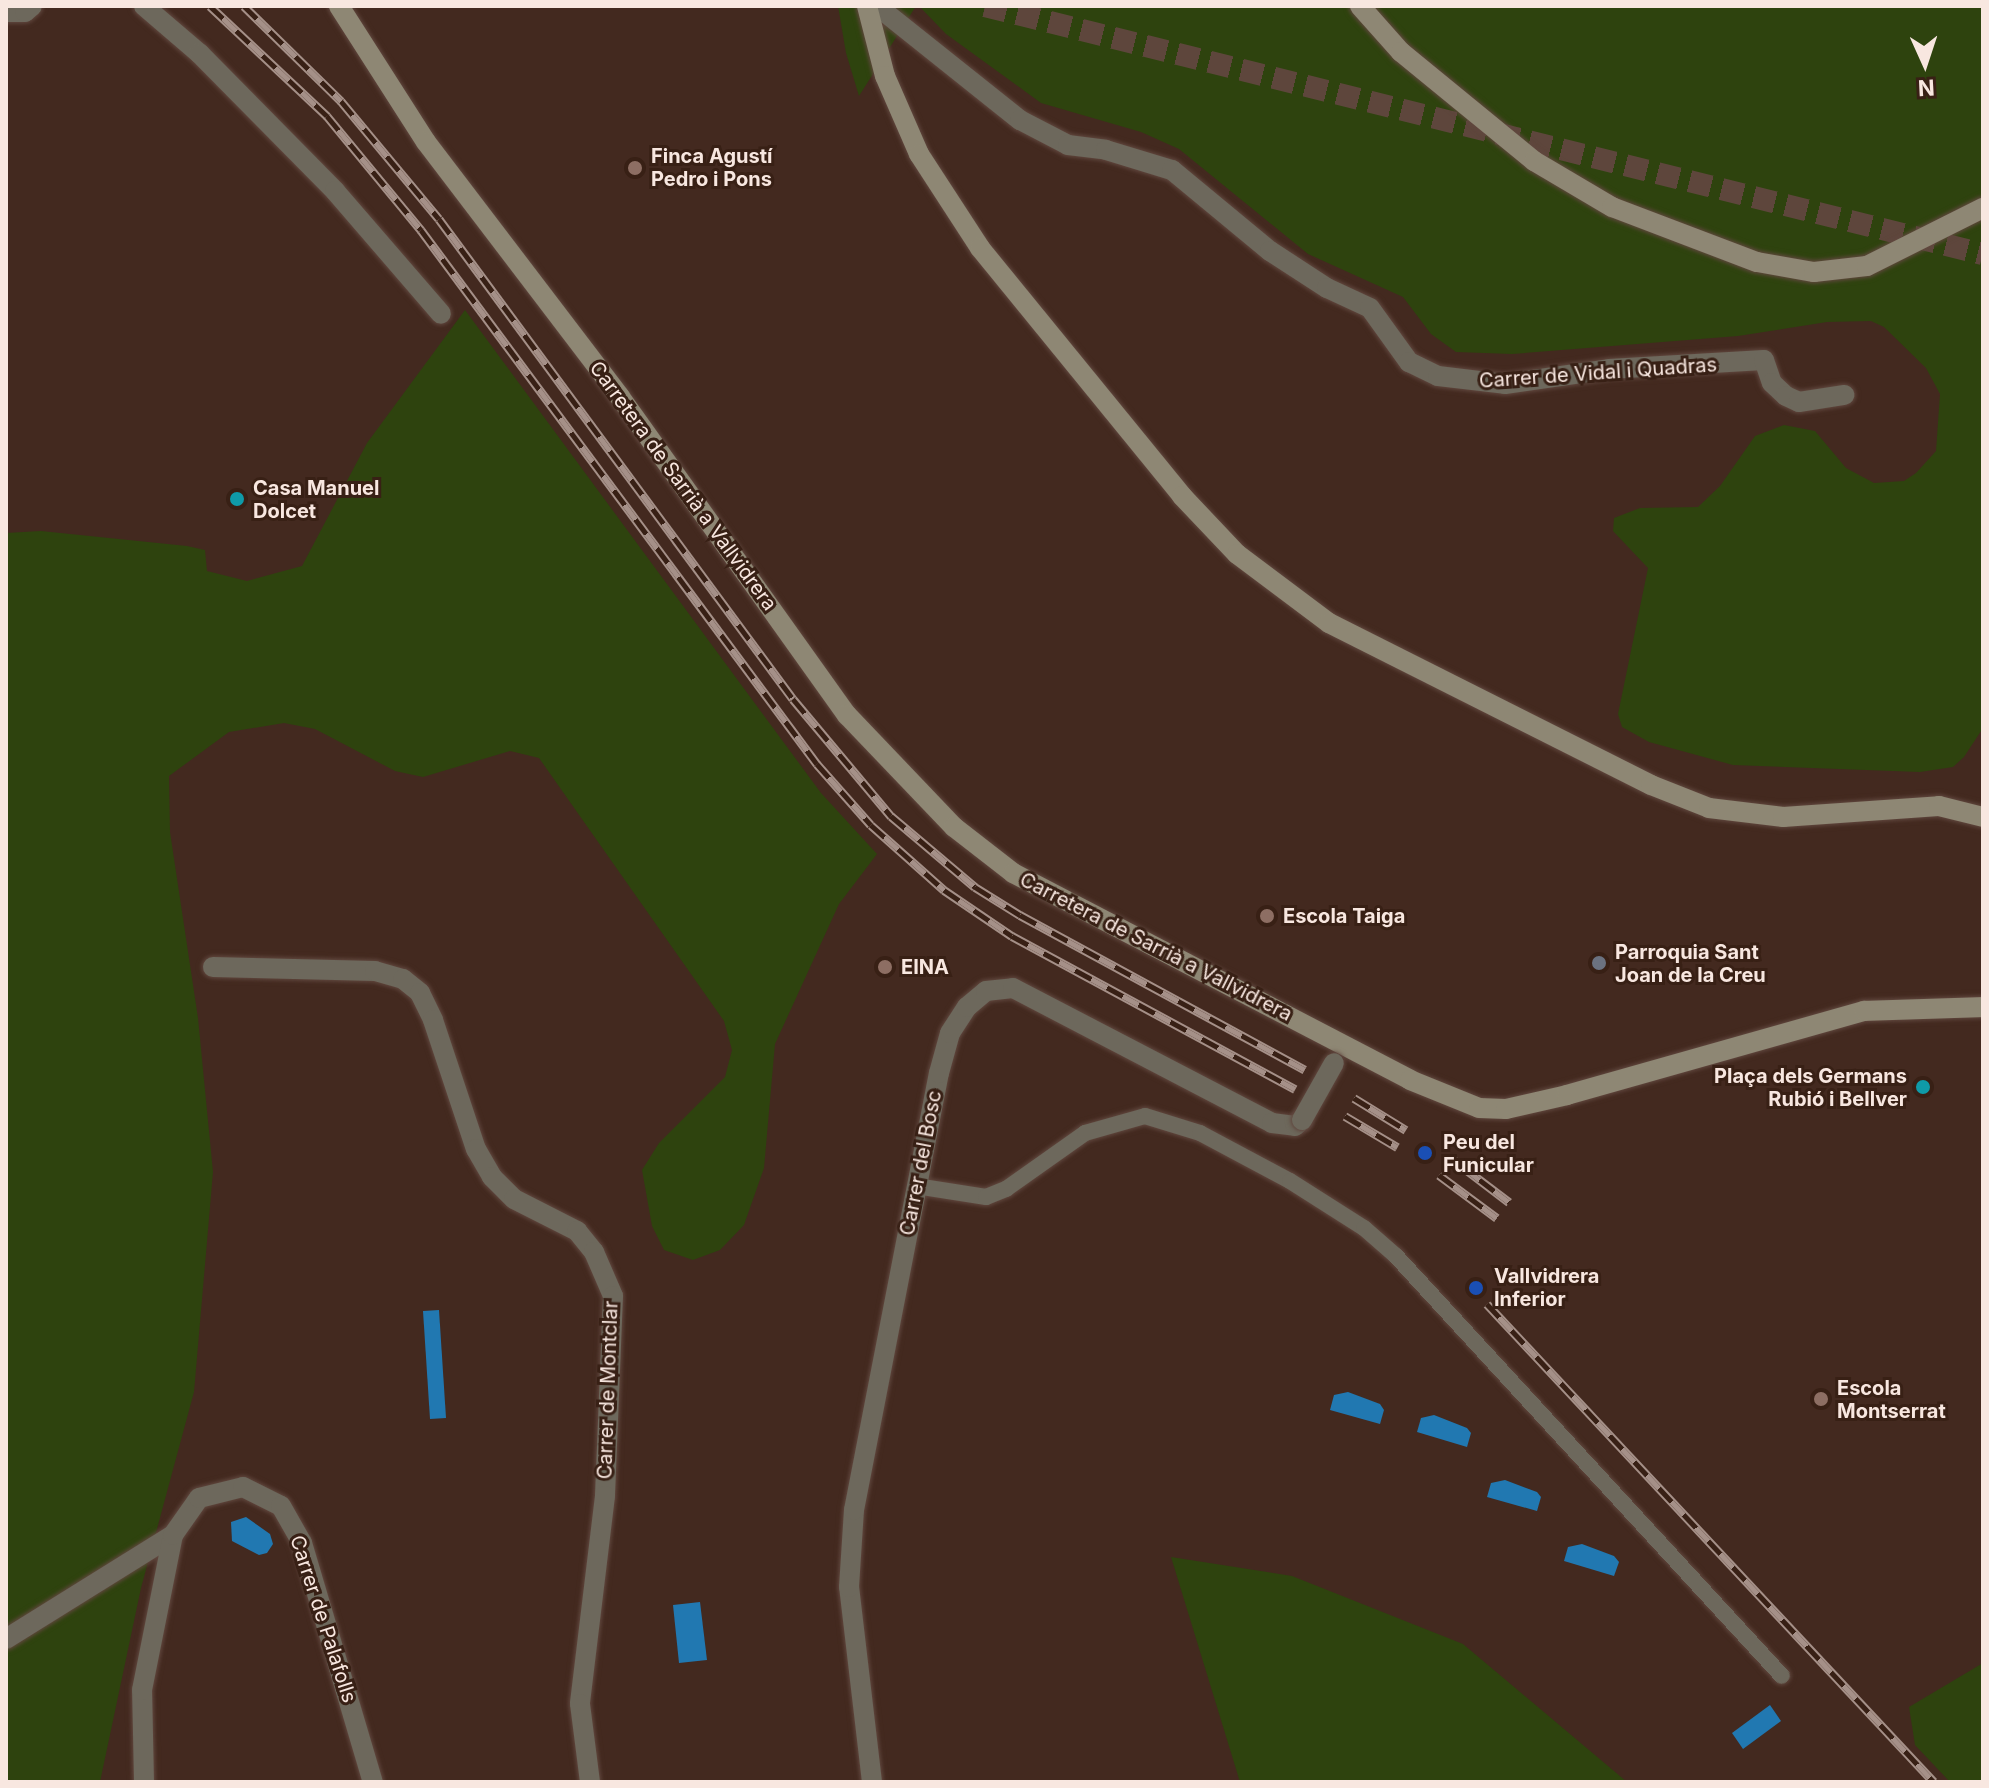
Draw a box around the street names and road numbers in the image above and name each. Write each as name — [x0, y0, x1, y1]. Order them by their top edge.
street label: Carrer de Vidal i Quadras — [1478, 353, 1718, 393]
street label: Carretera de Sarrià a Vallvidrera — [584, 357, 782, 615]
street label: Carretera de Sarrià a Vallvidrera — [1016, 868, 1296, 1026]
street label: Carrer del Bosc — [895, 1088, 947, 1238]
street label: Carrer de Montclar — [593, 1300, 623, 1480]
street label: Carrer de Palafolls — [285, 1532, 361, 1706]

